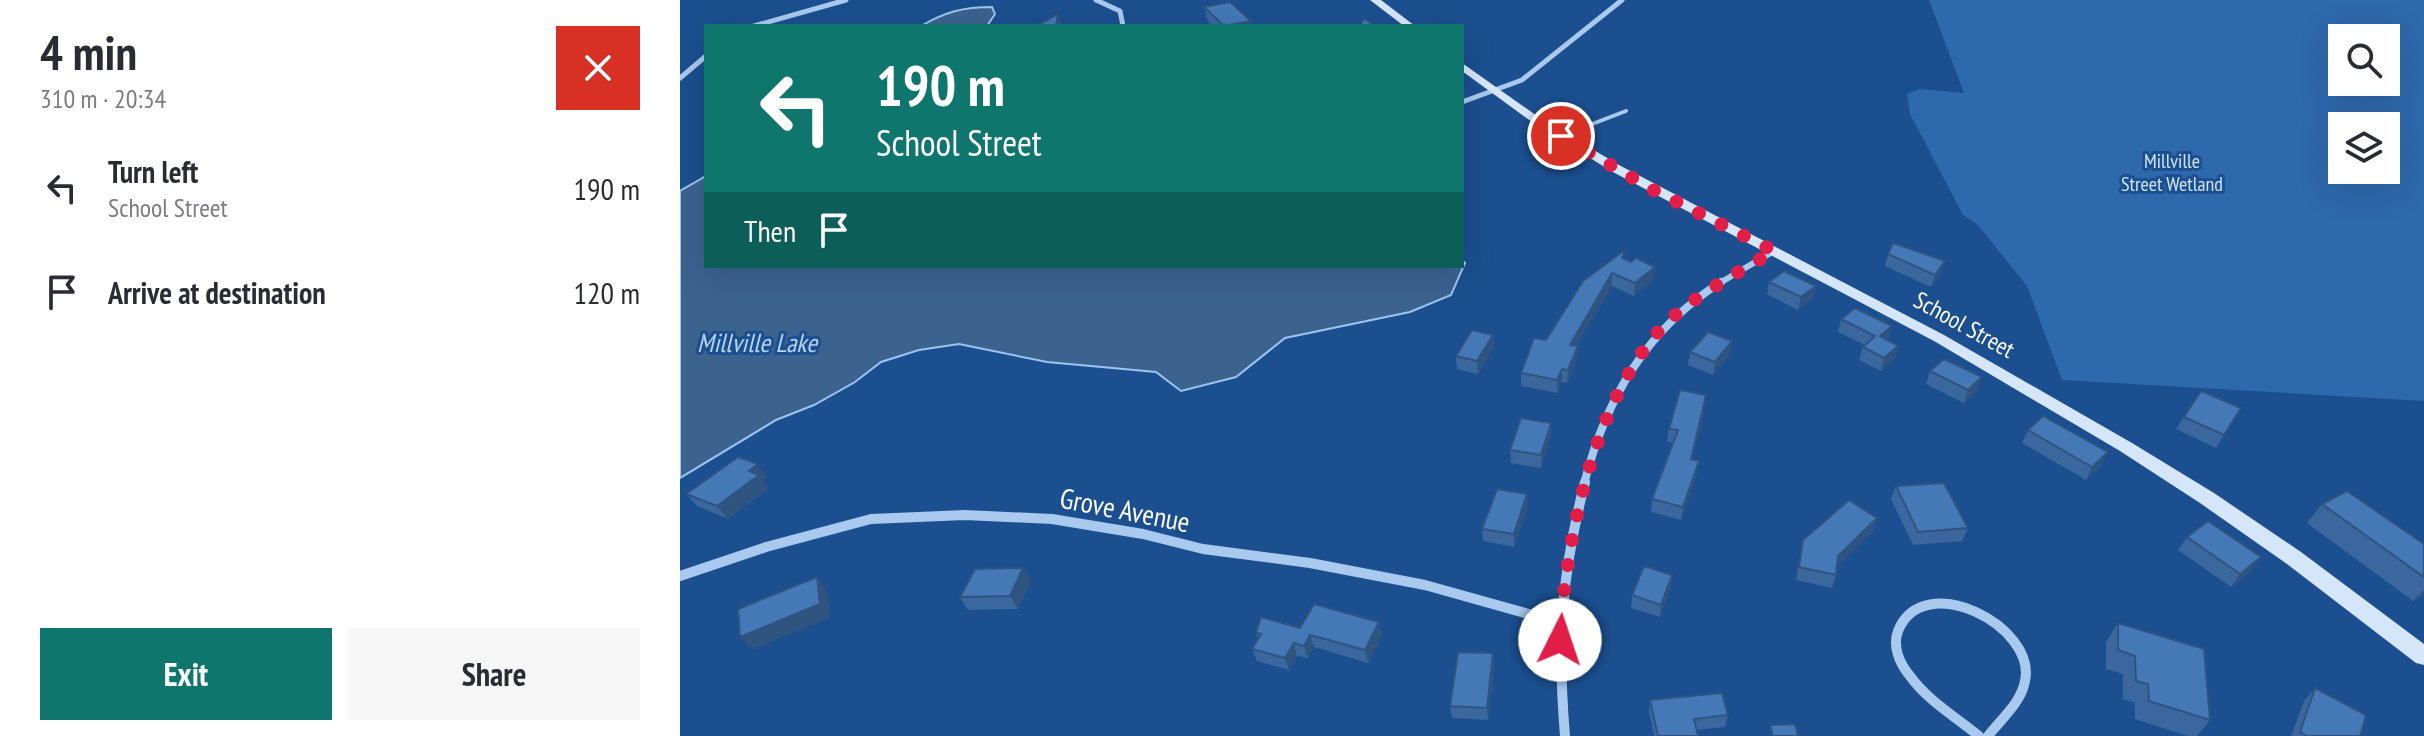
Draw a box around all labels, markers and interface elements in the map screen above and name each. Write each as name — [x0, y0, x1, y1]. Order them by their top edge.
text: 4 min — [40, 21, 137, 83]
map controls — [2328, 24, 2400, 184]
button: search — [2328, 24, 2400, 96]
button: close — [556, 26, 640, 110]
text: 190 m — [876, 49, 1005, 121]
icon: left — [744, 56, 848, 160]
text: 310 m · 20:34 — [40, 82, 166, 115]
pin — [1527, 102, 1595, 170]
button: layers — [2328, 112, 2400, 184]
icon: arrive — [1539, 114, 1583, 158]
text: School Street — [876, 119, 1042, 166]
park label: Millville Street Wetland — [2121, 148, 2223, 197]
text: Turn left — [108, 152, 198, 191]
icon: left — [40, 166, 84, 210]
text: 190 m — [574, 169, 640, 208]
text: School Street — [108, 191, 228, 224]
icon: arrive — [812, 208, 856, 252]
text: Then — [744, 211, 796, 250]
icon: arrive — [40, 270, 84, 314]
text: Arrive at destination — [108, 273, 326, 312]
text: 120 m — [574, 273, 640, 312]
street label: School Street — [1908, 284, 2020, 365]
water label: Millville Lake — [697, 326, 819, 359]
street label: Grove Avenue — [1057, 479, 1193, 540]
position arrow — [1518, 598, 1602, 682]
button: Exit — [40, 628, 332, 720]
button: Share — [348, 628, 640, 720]

